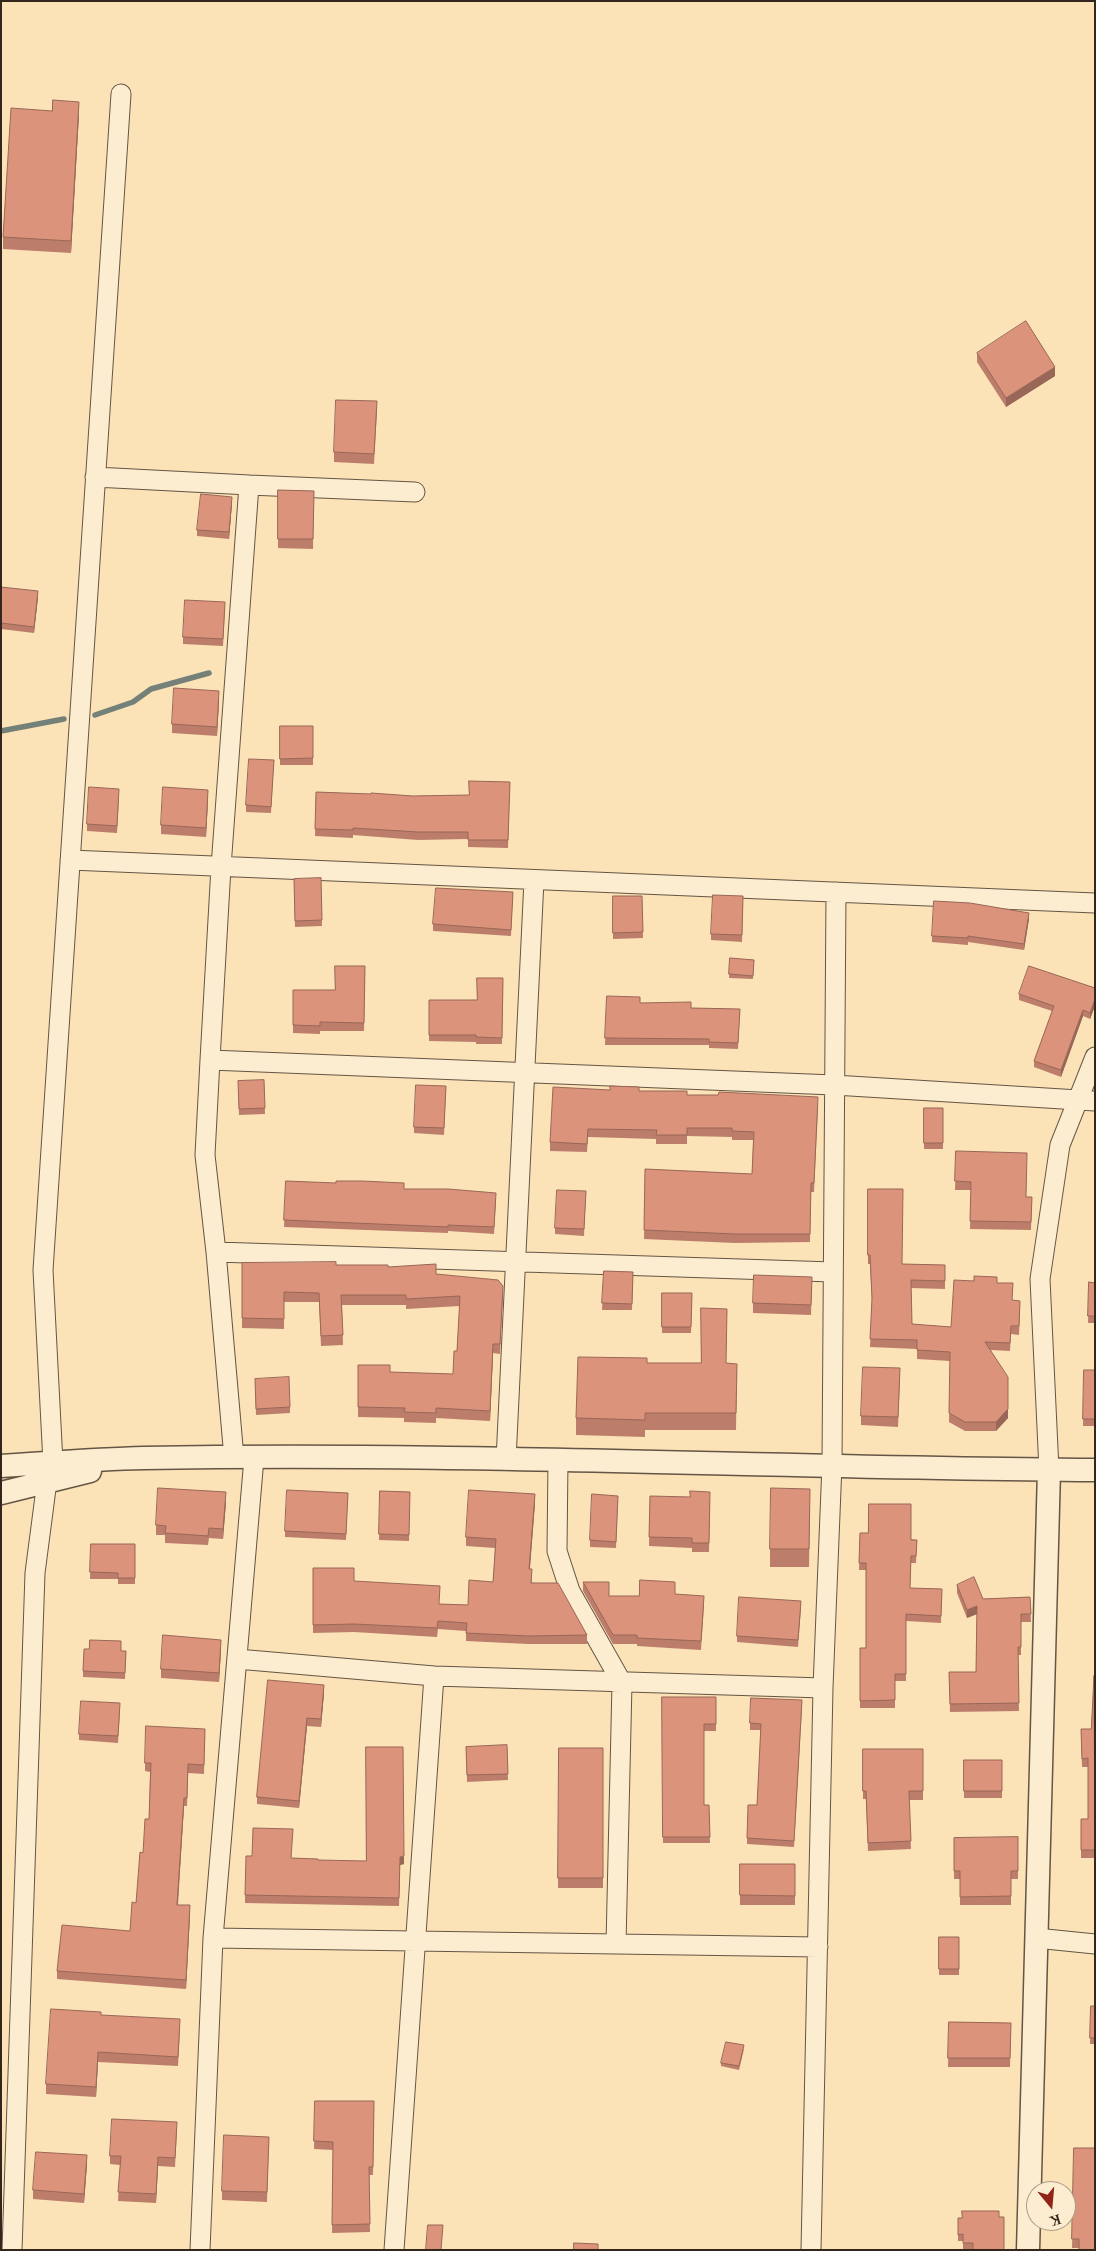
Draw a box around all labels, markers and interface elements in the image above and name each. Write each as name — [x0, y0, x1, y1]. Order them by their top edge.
north arrow — [1026, 2181, 1076, 2231]
text: K — [1047, 2209, 1063, 2231]

